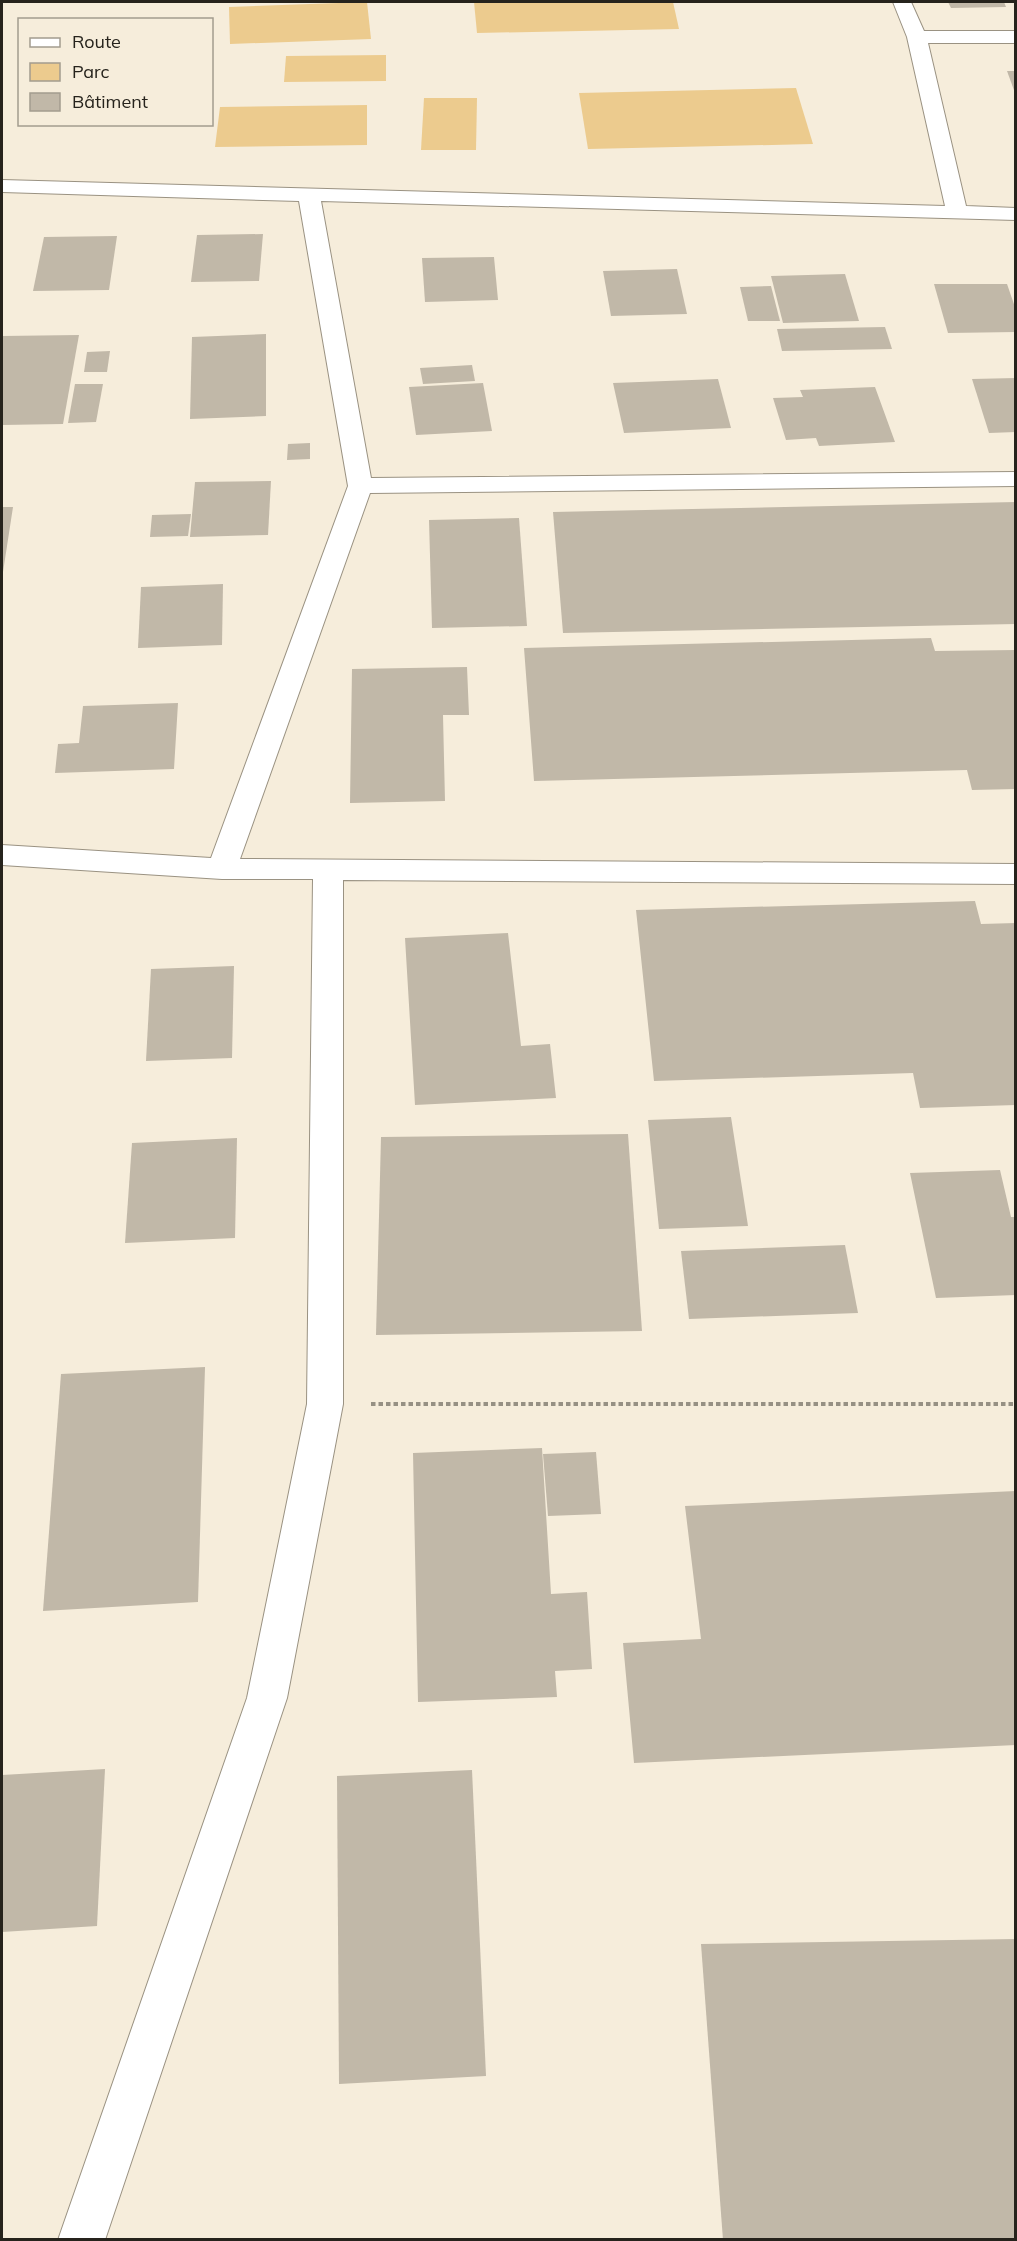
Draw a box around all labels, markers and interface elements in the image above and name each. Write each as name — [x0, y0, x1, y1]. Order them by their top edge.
legend — [18, 18, 213, 126]
text: Route — [72, 30, 121, 53]
text: Parc — [72, 60, 110, 83]
text: Bâtiment — [72, 90, 148, 113]

